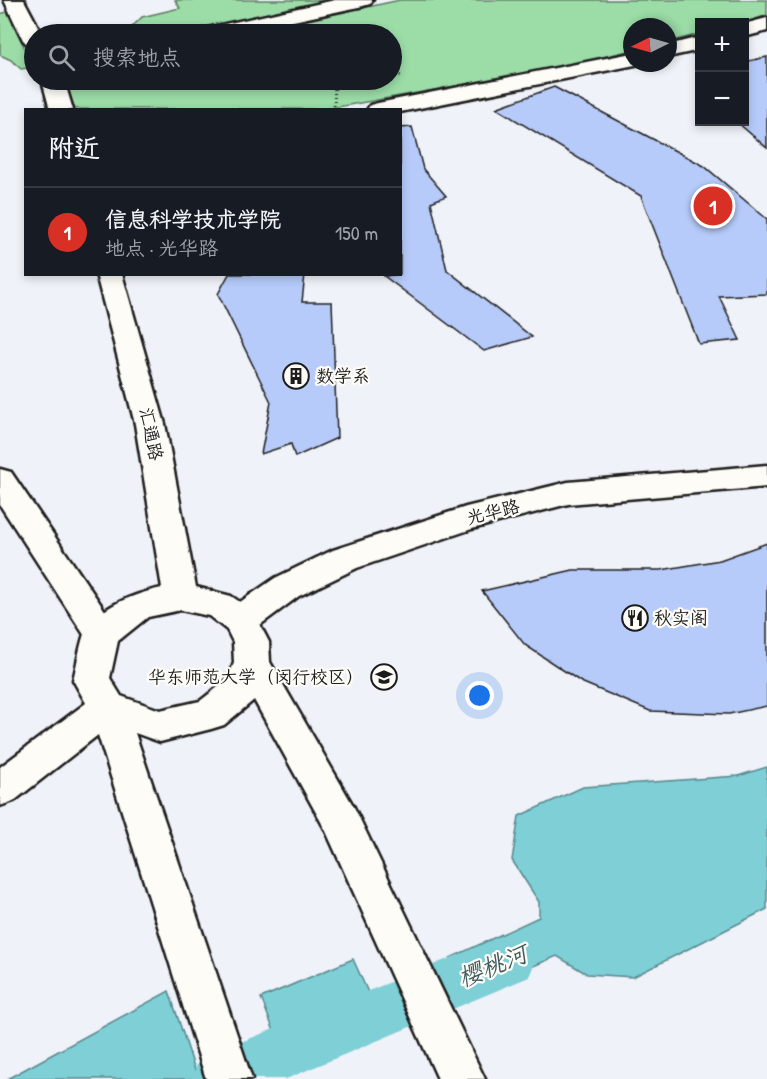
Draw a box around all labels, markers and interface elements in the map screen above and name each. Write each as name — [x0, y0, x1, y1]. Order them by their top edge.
north arrow — [623, 18, 677, 72]
map controls — [695, 18, 749, 126]
button: + — [695, 18, 749, 72]
search box — [24, 24, 402, 90]
icon: search — [45, 41, 78, 74]
text: 搜索地点 — [93, 42, 181, 72]
button: − — [695, 72, 749, 126]
text: 附近 — [48, 130, 100, 165]
pin: 1 — [694, 184, 732, 228]
text: 信息科学技术学院 — [105, 204, 281, 234]
text: 1 — [64, 219, 71, 246]
text: 150 m — [335, 219, 378, 246]
text: 地点 · 光华路 — [105, 234, 218, 261]
building icon: 数学系 — [281, 361, 311, 391]
place label: 数学系 — [316, 363, 370, 388]
street label: 汇通路 — [134, 405, 169, 463]
street label: 光华路 — [464, 493, 522, 530]
restaurant icon: 秋实阁 — [620, 603, 650, 633]
place label: 秋实阁 — [654, 605, 708, 630]
school or university icon: 华东师范大学（闵行校区） — [369, 662, 399, 692]
place label: 华东师范大学（闵行校区） — [148, 664, 364, 689]
your location — [465, 681, 494, 710]
water label: 樱桃河 — [453, 935, 536, 993]

